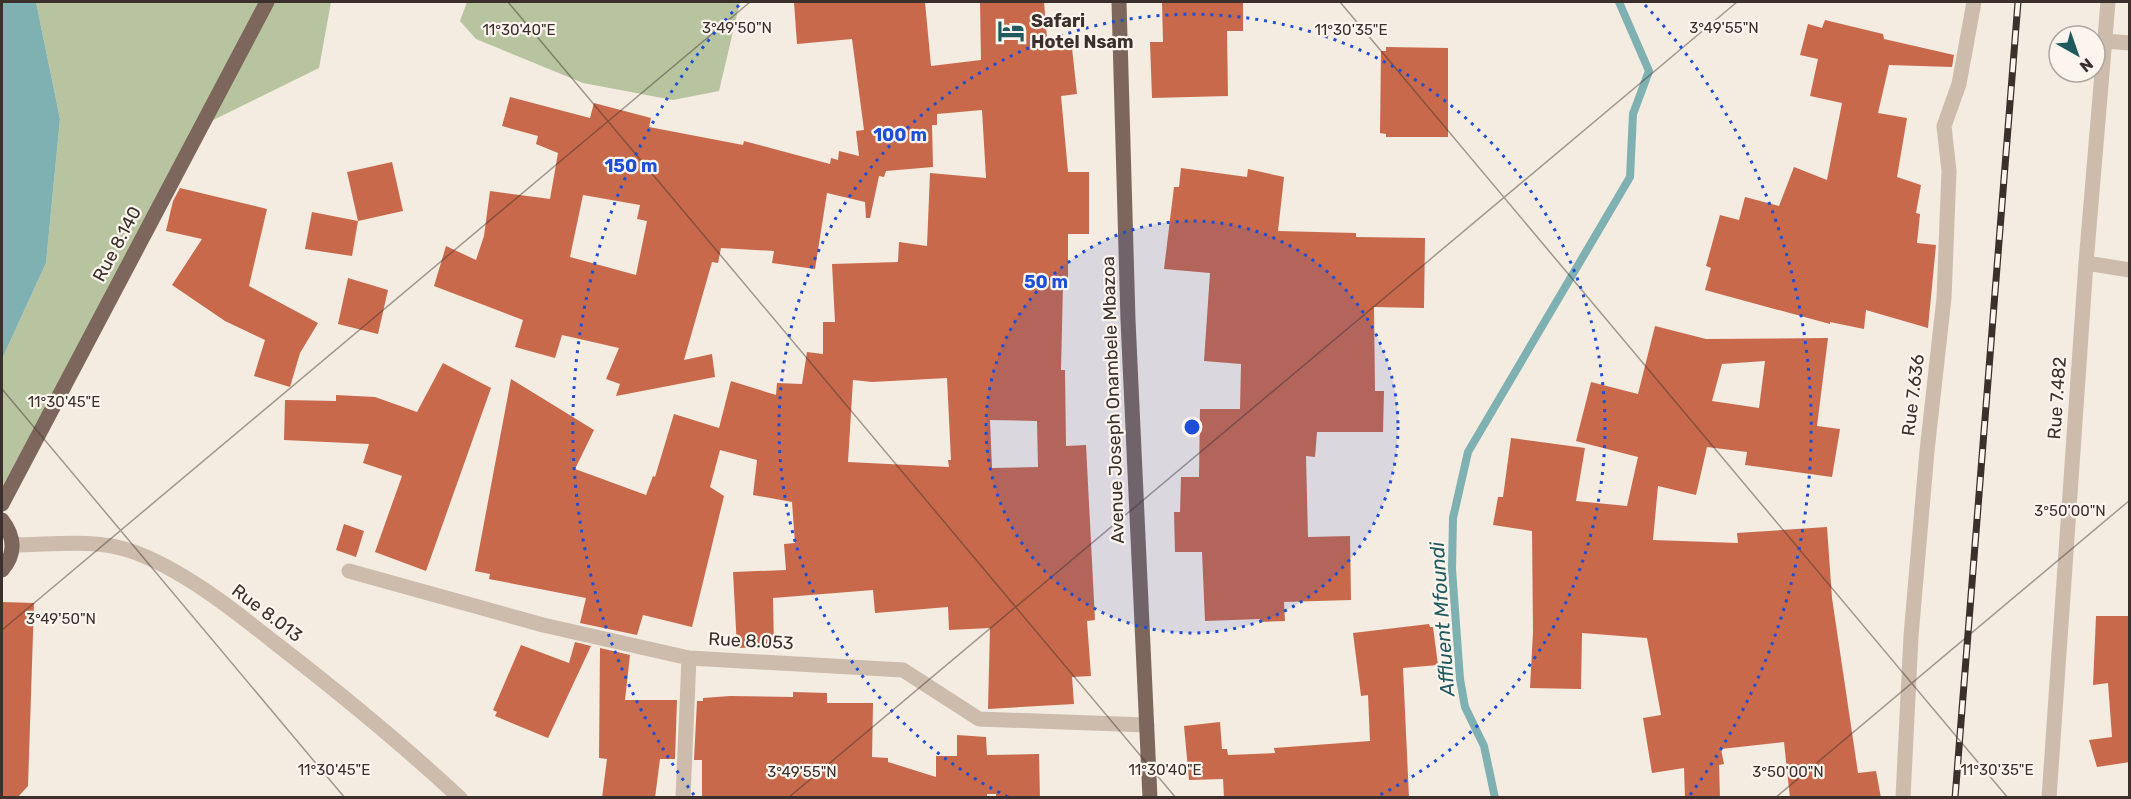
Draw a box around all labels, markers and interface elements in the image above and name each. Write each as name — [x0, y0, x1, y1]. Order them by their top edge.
place label: Safari Hotel Nsam — [1031, 10, 1133, 53]
hotel icon: Safari Hotel Nsam — [996, 16, 1026, 46]
text: 3°49'50"N — [702, 19, 772, 37]
text: 3°49'55"N — [1689, 19, 1759, 37]
text: 11°30'40"E — [482, 21, 556, 39]
text: 11°30'35"E — [1314, 21, 1388, 39]
north arrow — [2047, 24, 2107, 84]
text: N — [2076, 54, 2097, 76]
text: 100 m — [873, 124, 927, 146]
text: 150 m — [604, 155, 658, 177]
street label: Rue 8.140 — [88, 203, 146, 285]
street label: Avenue Joseph Onambele Mbazoa — [1097, 256, 1129, 544]
text: 50 m — [1024, 271, 1068, 293]
street label: Rue 7.636 — [1897, 353, 1929, 437]
street label: Rue 7.482 — [2043, 356, 2071, 440]
text: 11°30'45"E — [28, 393, 100, 411]
centre of rings — [1182, 417, 1202, 437]
text: 3°50'00"N — [2034, 502, 2106, 520]
water label: Affluent Mfoundi — [1425, 540, 1459, 698]
street label: Rue 8.013 — [227, 579, 307, 647]
text: 3°49'50"N — [26, 610, 96, 628]
street label: Rue 8.053 — [708, 628, 794, 654]
text: 11°30'45"E — [298, 761, 370, 779]
text: 11°30'40"E — [1128, 761, 1202, 779]
text: 11°30'35"E — [1960, 761, 2034, 779]
text: 3°49'55"N — [767, 763, 837, 781]
text: 3°50'00"N — [1752, 763, 1824, 781]

